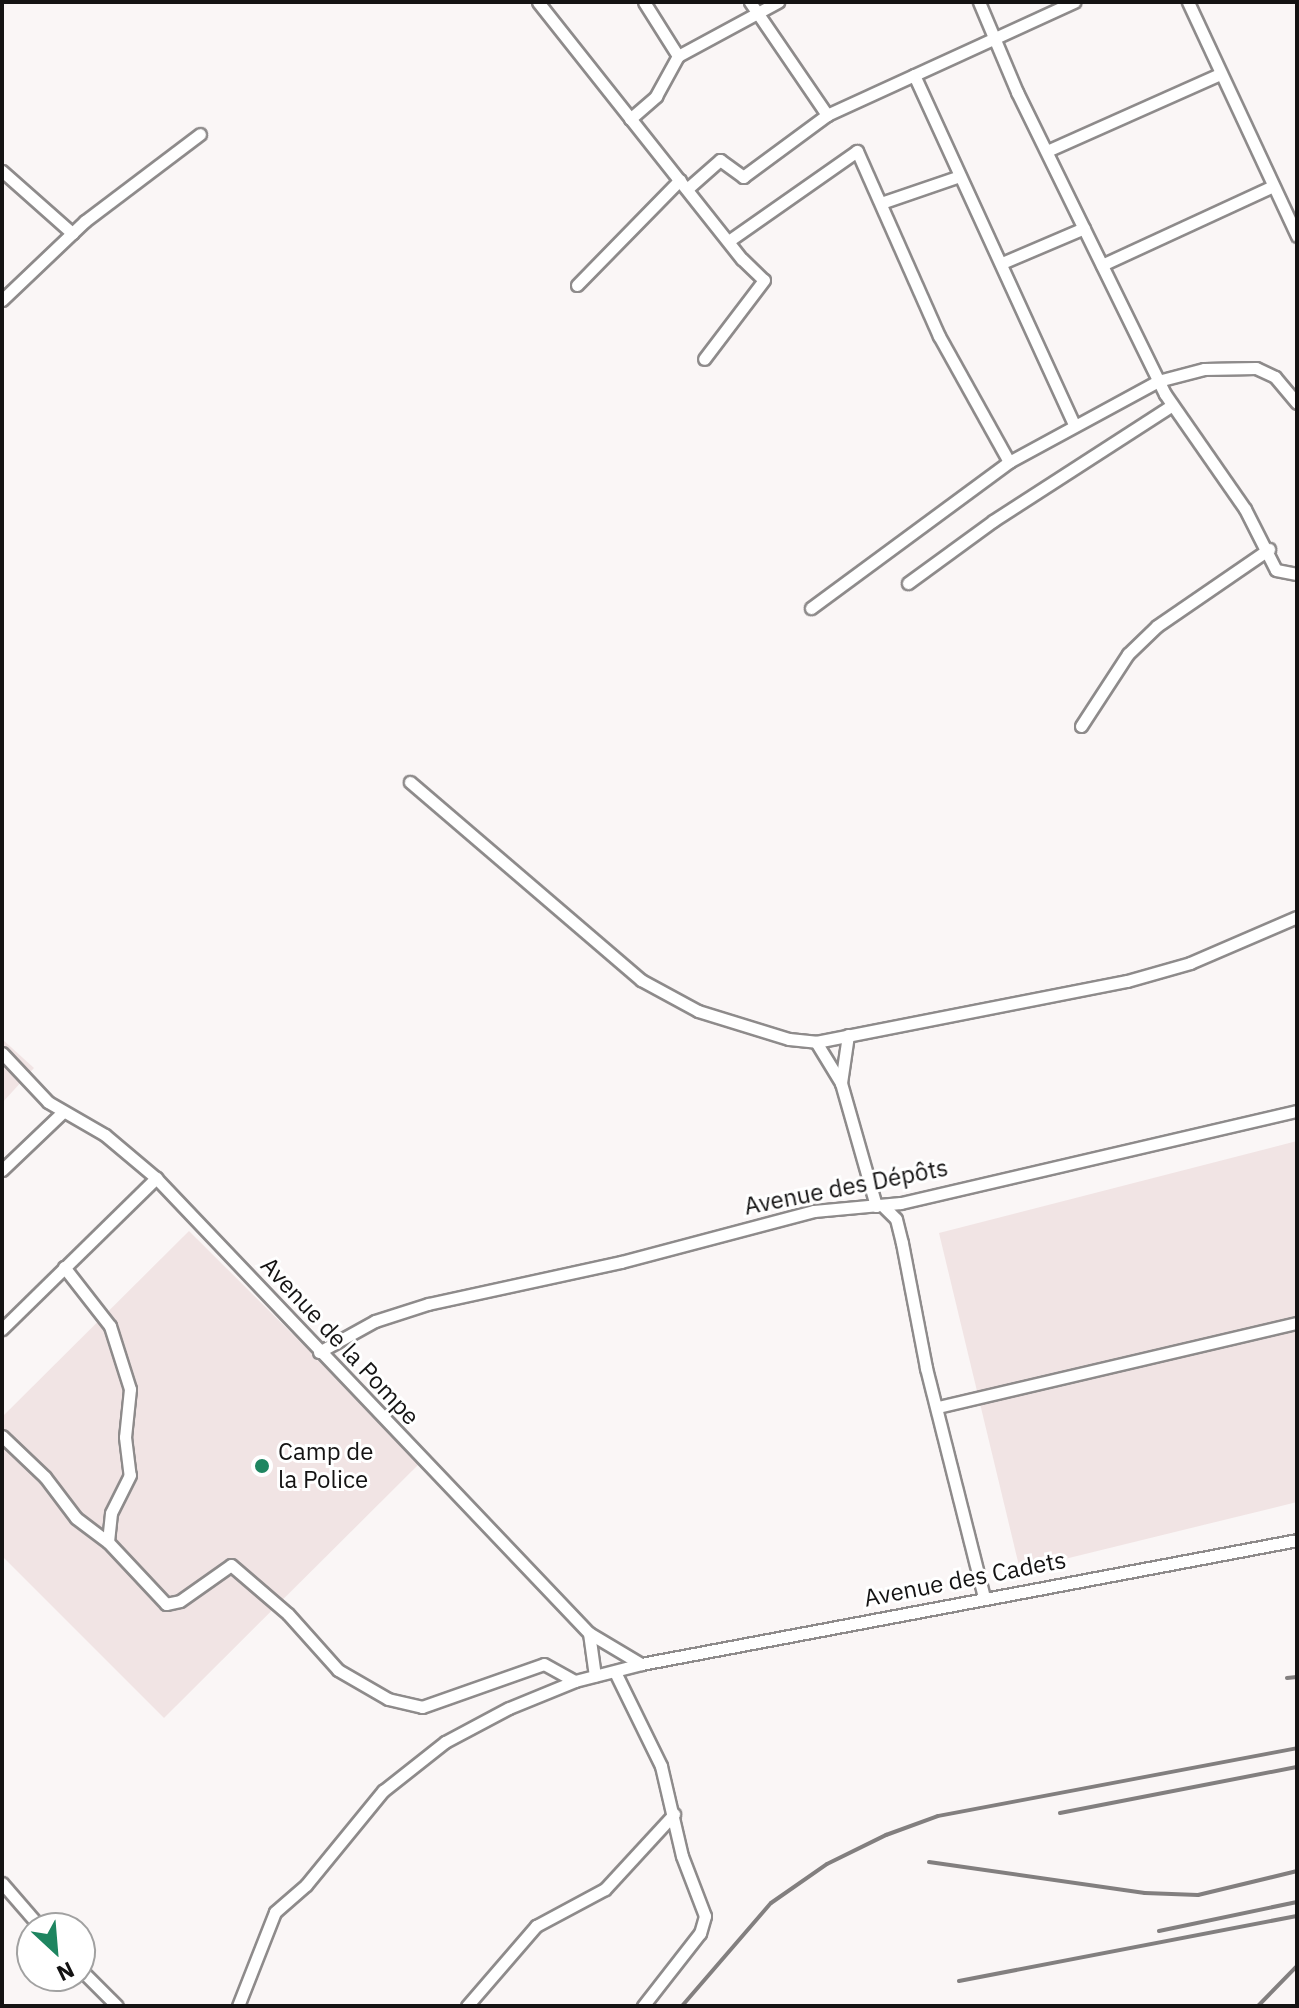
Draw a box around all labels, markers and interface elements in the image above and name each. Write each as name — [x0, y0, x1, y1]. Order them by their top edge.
street label: Avenue des Dépôts — [742, 1153, 950, 1221]
street label: Avenue de la Pompe — [255, 1251, 425, 1431]
place label: Camp de la Police — [278, 1438, 373, 1494]
marker: Camp de la Police — [253, 1457, 271, 1475]
street label: Avenue des Cadets — [862, 1545, 1068, 1613]
north arrow — [16, 1912, 96, 1992]
text: N — [52, 1956, 79, 1989]

